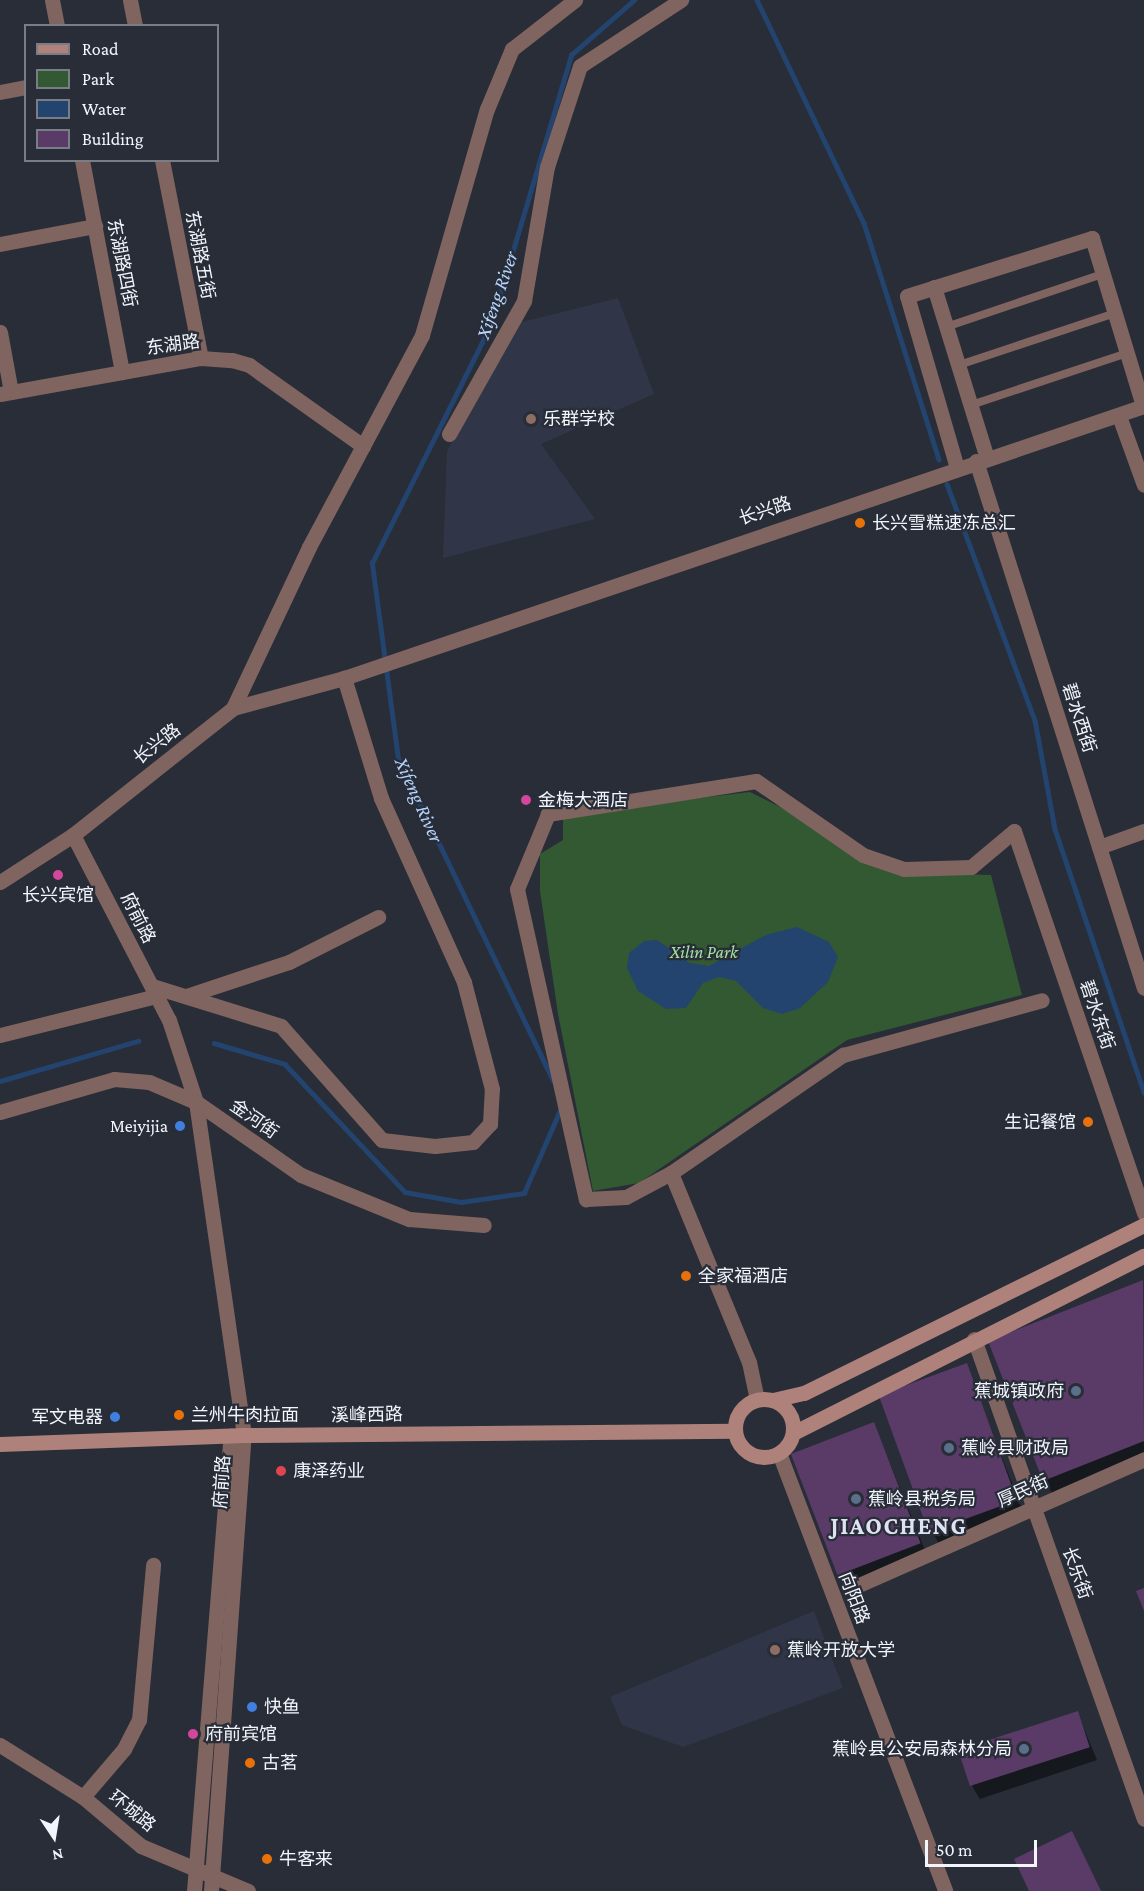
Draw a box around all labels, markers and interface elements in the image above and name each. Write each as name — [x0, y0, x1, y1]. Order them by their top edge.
legend — [24, 24, 219, 162]
text: Road — [82, 39, 119, 59]
text: Park — [82, 69, 114, 89]
text: Water — [82, 99, 126, 119]
text: Building — [82, 129, 143, 149]
street label: 东湖路五街 — [181, 209, 219, 301]
street label: 东湖路四街 — [103, 217, 141, 309]
water label: Xifeng River — [471, 248, 523, 342]
street label: 东湖路 — [145, 331, 201, 359]
place label: 乐群学校 — [543, 408, 615, 430]
marker: 乐群学校 — [524, 412, 538, 426]
street label: 长兴路 — [736, 492, 794, 530]
place label: 长兴雪糕速冻总汇 — [872, 512, 1016, 534]
marker: 长兴雪糕速冻总汇 — [853, 516, 867, 530]
street label: 碧水西街 — [1058, 680, 1100, 756]
street label: 长兴路 — [129, 719, 185, 769]
water label: Xifeng River — [390, 754, 448, 846]
place label: 金梅大酒店 — [538, 789, 628, 811]
marker: 金梅大酒店 — [519, 793, 533, 807]
marker: 长兴宾馆 — [51, 868, 65, 882]
place label: 长兴宾馆 — [22, 884, 94, 906]
street label: 府前路 — [116, 889, 160, 947]
park label: Xilin Park — [670, 941, 738, 963]
street label: 碧水东街 — [1075, 977, 1119, 1053]
street label: 金河街 — [226, 1095, 282, 1143]
place label: 生记餐馆 — [1004, 1111, 1076, 1133]
place label: Meiyijia — [110, 1115, 168, 1137]
marker: 生记餐馆 — [1081, 1115, 1095, 1129]
marker: Meiyijia — [173, 1119, 187, 1133]
place label: 全家福酒店 — [698, 1265, 788, 1287]
marker: 全家福酒店 — [679, 1269, 693, 1283]
place label: 蕉城镇政府 — [974, 1380, 1064, 1402]
marker: 蕉城镇政府 — [1069, 1384, 1083, 1398]
place label: 兰州牛肉拉面 — [191, 1404, 299, 1426]
street label: 溪峰西路 — [331, 1404, 403, 1426]
place label: 军文电器 — [31, 1406, 103, 1428]
marker: 兰州牛肉拉面 — [172, 1408, 186, 1422]
marker: 军文电器 — [108, 1410, 122, 1424]
place label: 蕉岭县财政局 — [961, 1437, 1069, 1459]
marker: 蕉岭县财政局 — [942, 1441, 956, 1455]
street label: 府前路 — [209, 1454, 235, 1510]
place label: 康泽药业 — [293, 1460, 365, 1482]
marker: 康泽药业 — [274, 1464, 288, 1478]
street label: 厚民街 — [994, 1470, 1052, 1512]
place label: 蕉岭县税务局 — [868, 1488, 976, 1510]
marker: 蕉岭县税务局 — [849, 1492, 863, 1506]
district label: JIAOCHENG — [831, 1512, 967, 1540]
street label: 长乐街 — [1058, 1544, 1096, 1602]
street label: 向阳路 — [834, 1569, 874, 1627]
place label: 蕉岭开放大学 — [787, 1639, 895, 1661]
marker: 蕉岭开放大学 — [768, 1643, 782, 1657]
place label: 快鱼 — [264, 1696, 300, 1718]
marker: 快鱼 — [245, 1700, 259, 1714]
place label: 府前宾馆 — [205, 1723, 277, 1745]
marker: 府前宾馆 — [186, 1727, 200, 1741]
place label: 蕉岭县公安局森林分局 — [832, 1738, 1012, 1760]
marker: 蕉岭县公安局森林分局 — [1017, 1742, 1031, 1756]
place label: 古茗 — [262, 1752, 298, 1774]
marker: 古茗 — [243, 1756, 257, 1770]
street label: 环城路 — [104, 1786, 160, 1836]
north arrow — [24, 1807, 84, 1867]
scale bar — [928, 1828, 1040, 1866]
text: 50 m — [936, 1840, 973, 1860]
text: N — [51, 1846, 65, 1865]
place label: 牛客来 — [279, 1848, 333, 1870]
marker: 牛客来 — [260, 1852, 274, 1866]

